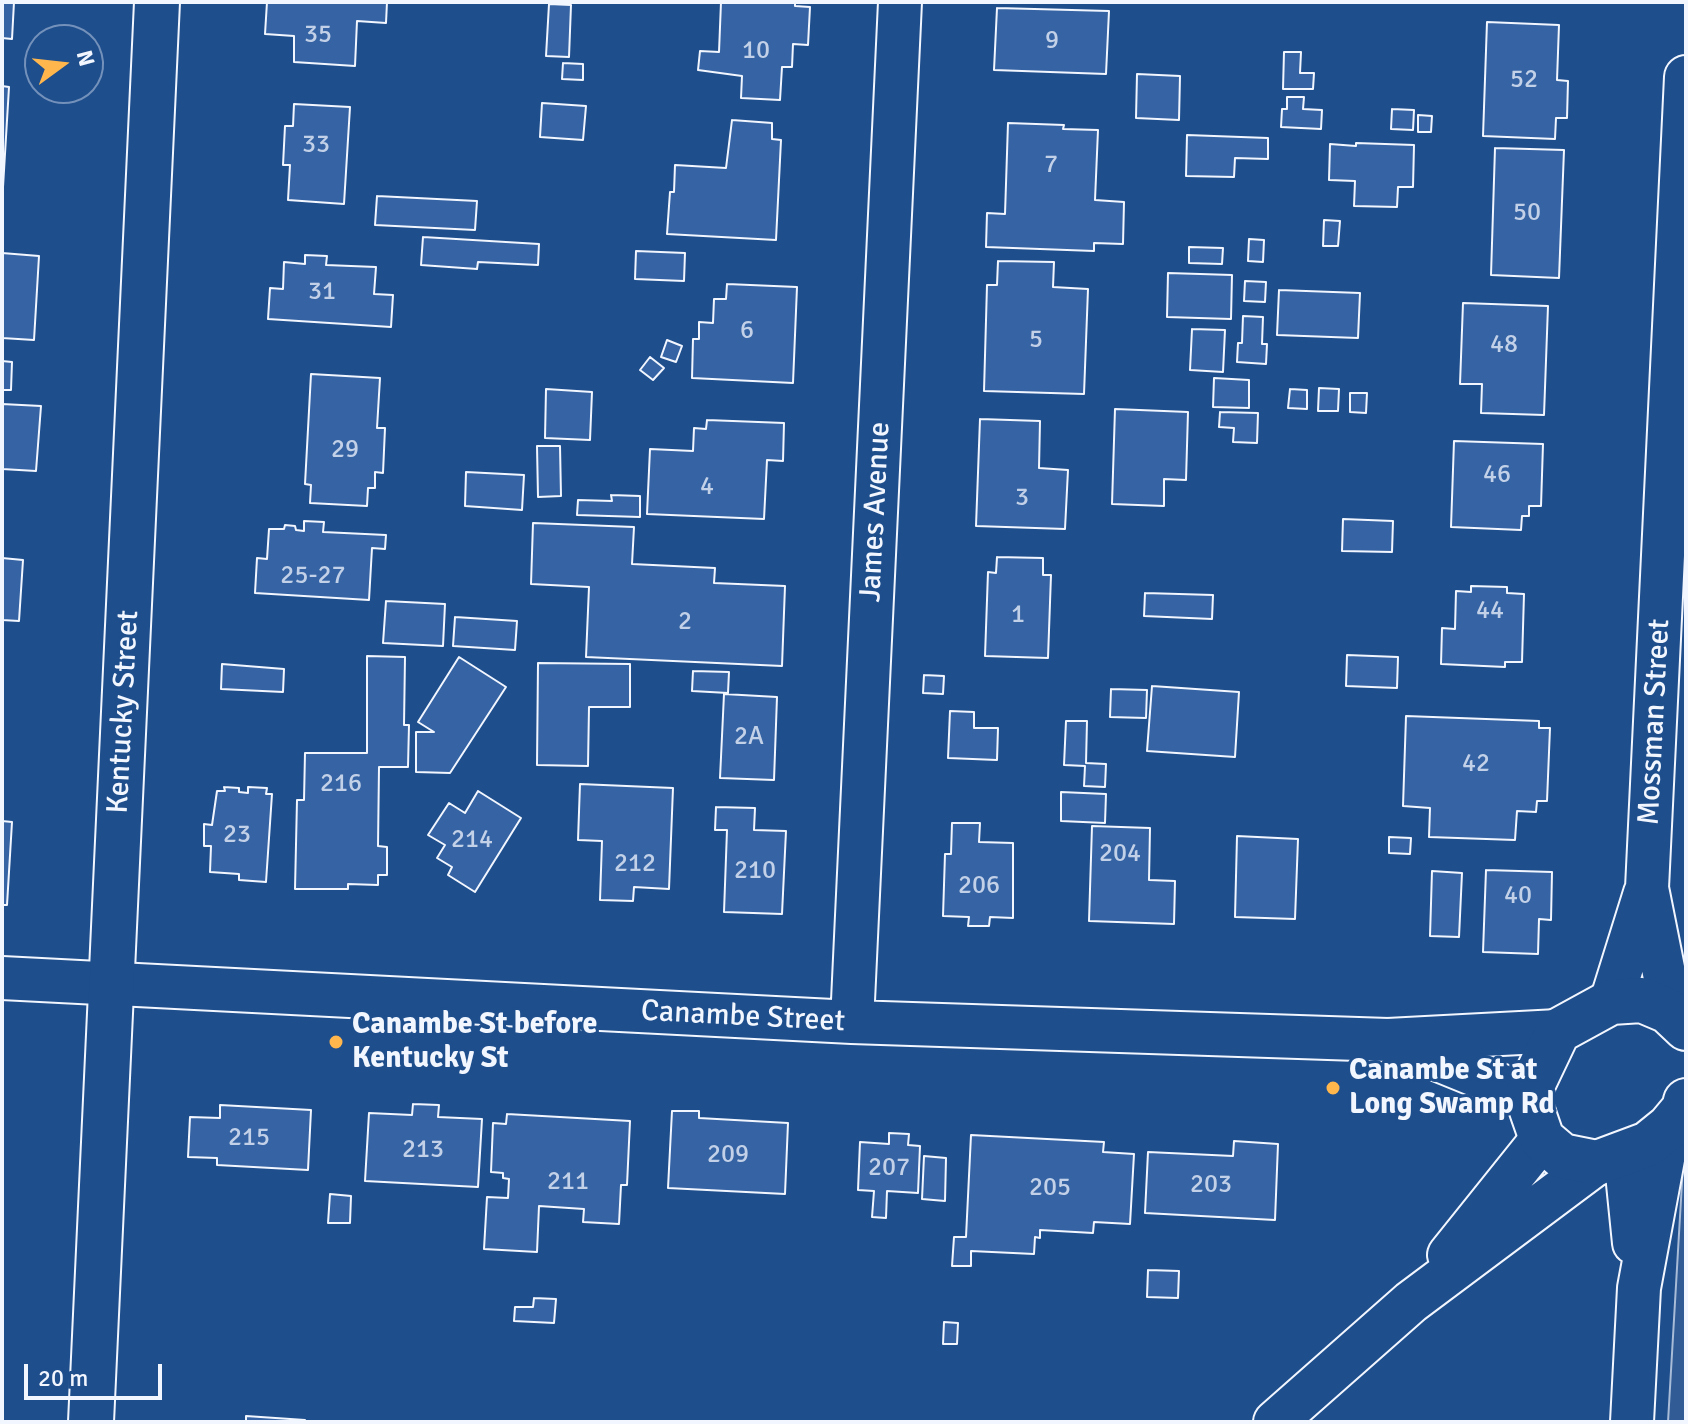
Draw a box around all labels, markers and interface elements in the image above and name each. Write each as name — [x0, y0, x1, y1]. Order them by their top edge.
house number: 35 — [304, 19, 332, 51]
north arrow — [24, 24, 104, 104]
house number: 9 — [1045, 25, 1059, 57]
house number: 10 — [742, 35, 770, 67]
text: N — [71, 47, 101, 69]
house number: 52 — [1510, 64, 1538, 96]
house number: 33 — [302, 129, 330, 161]
house number: 7 — [1044, 149, 1058, 181]
house number: 50 — [1513, 197, 1541, 229]
house number: 31 — [308, 276, 336, 308]
house number: 6 — [740, 315, 754, 347]
house number: 5 — [1029, 324, 1043, 356]
house number: 48 — [1490, 329, 1518, 361]
street label: James Avenue — [853, 421, 899, 603]
house number: 29 — [331, 434, 359, 466]
house number: 46 — [1483, 459, 1511, 491]
house number: 4 — [700, 471, 714, 503]
house number: 3 — [1015, 482, 1029, 514]
house number: 25-27 — [280, 560, 346, 592]
house number: 44 — [1476, 595, 1504, 627]
house number: 1 — [1011, 599, 1025, 631]
house number: 2 — [678, 606, 692, 638]
street label: Kentucky Street — [101, 609, 147, 815]
street label: Mossman Street — [1632, 618, 1678, 826]
house number: 2A — [734, 721, 764, 753]
house number: 42 — [1462, 748, 1490, 780]
house number: 216 — [320, 768, 362, 800]
house number: 23 — [223, 819, 251, 851]
house number: 214 — [451, 824, 493, 856]
house number: 204 — [1099, 838, 1141, 870]
house number: 212 — [614, 848, 656, 880]
house number: 210 — [734, 855, 776, 887]
house number: 206 — [958, 870, 1000, 902]
house number: 40 — [1504, 880, 1532, 912]
street label: Canambe Street — [640, 994, 846, 1040]
place label: Canambe St before Kentucky St — [352, 1007, 597, 1078]
marker: Canambe St before Kentucky St — [327, 1033, 345, 1051]
place label: Canambe St at Long Swamp Rd — [1349, 1053, 1555, 1124]
marker: Canambe St at Long Swamp Rd — [1324, 1079, 1342, 1097]
house number: 215 — [228, 1122, 270, 1154]
house number: 213 — [402, 1134, 444, 1166]
house number: 209 — [707, 1139, 749, 1171]
house number: 207 — [868, 1152, 910, 1184]
house number: 211 — [547, 1166, 589, 1198]
house number: 203 — [1190, 1169, 1232, 1201]
house number: 205 — [1029, 1172, 1071, 1204]
scale bar — [28, 1348, 166, 1398]
text: 20 m — [38, 1363, 88, 1393]

